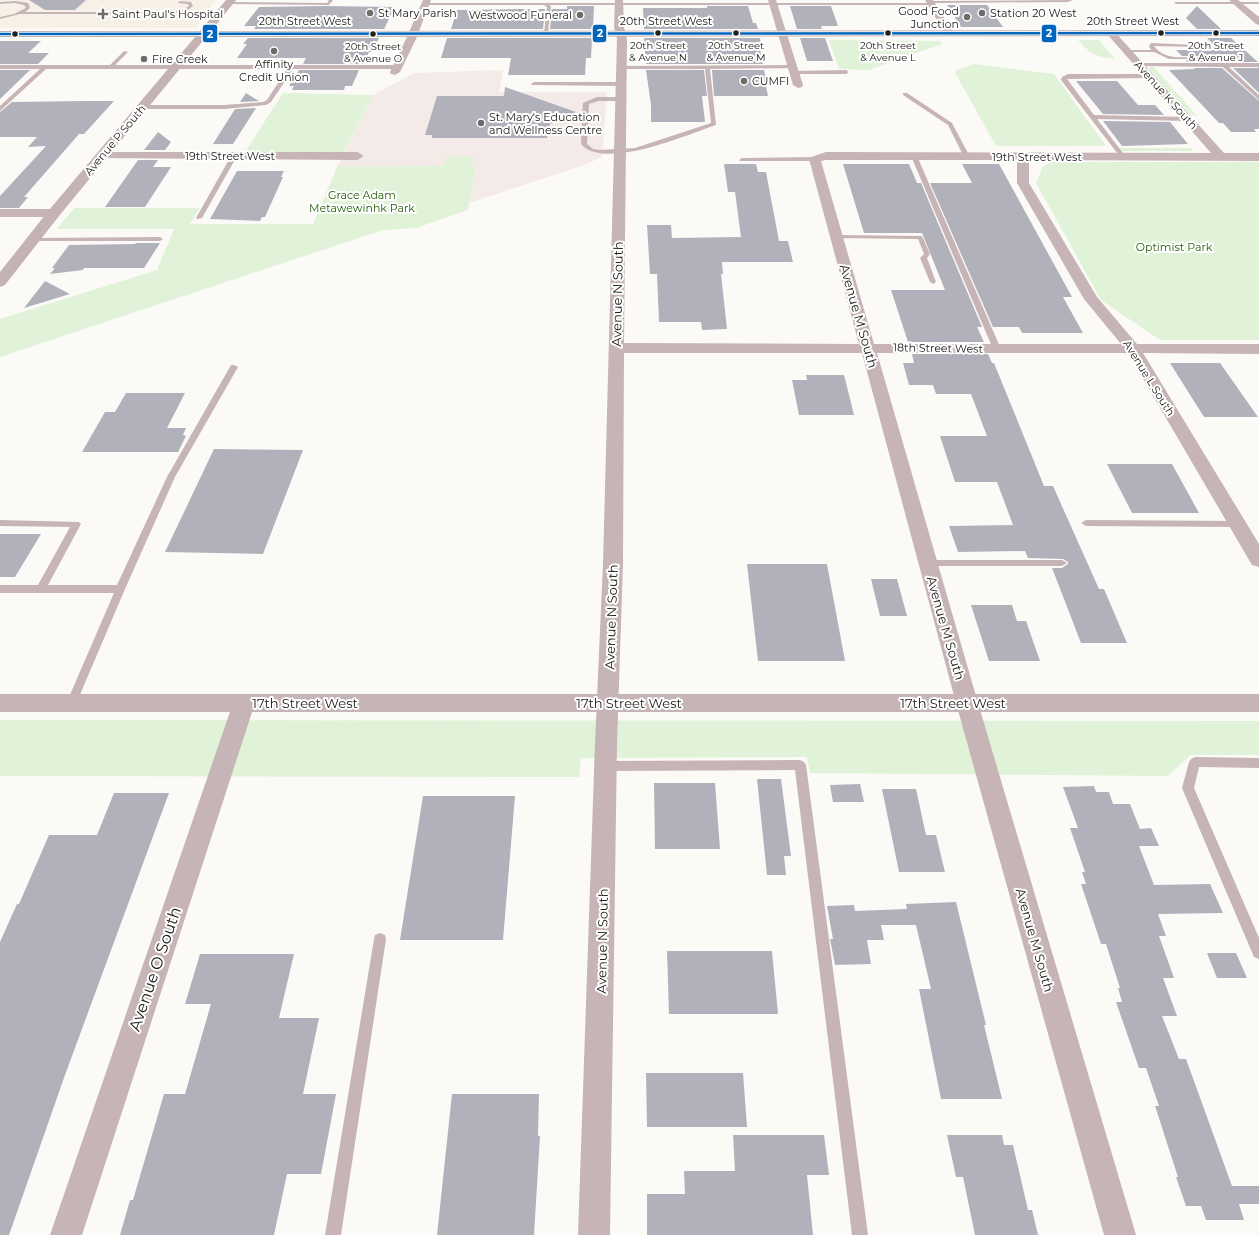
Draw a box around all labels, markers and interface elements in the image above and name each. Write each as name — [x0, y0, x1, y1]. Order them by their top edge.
place label: Good Food Junction — [898, 4, 959, 31]
place label: St Mary Parish — [378, 6, 457, 20]
place label: Station 20 West — [990, 6, 1077, 20]
place label: Saint Paul's Hospital — [112, 7, 223, 21]
marker: Saint Paul's Hospital — [97, 8, 109, 20]
marker: St Mary Parish — [365, 8, 375, 18]
place label: Westwood Funeral — [469, 8, 572, 22]
marker: Station 20 West — [977, 8, 987, 18]
marker: Westwood Funeral — [575, 10, 585, 20]
marker: Good Food Junction — [962, 12, 972, 22]
street label: 20th Street West — [259, 14, 352, 28]
street label: 20th Street West — [620, 14, 713, 28]
street label: 20th Street West — [1087, 14, 1180, 28]
line badge: 2 — [202, 24, 218, 43]
line badge: 2 — [592, 24, 607, 43]
line badge: 2 — [1041, 24, 1057, 43]
text: 2 — [597, 26, 604, 40]
text: 2 — [1046, 26, 1053, 40]
text: 2 — [207, 27, 214, 41]
marker: 20th Street & Avenue N — [653, 28, 663, 38]
marker: 20th Street & Avenue M — [731, 28, 741, 38]
marker: 20th Street & Avenue L — [883, 28, 893, 38]
unlabelled marker — [1156, 28, 1166, 38]
marker: 20th Street & Avenue J — [1211, 28, 1221, 38]
unlabelled marker — [10, 29, 20, 39]
marker: 20th Street & Avenue O — [368, 29, 378, 39]
place label: 20th Street & Avenue N — [629, 39, 687, 64]
place label: 20th Street & Avenue M — [706, 39, 766, 64]
place label: 20th Street & Avenue L — [860, 39, 916, 64]
place label: 20th Street & Avenue J — [1188, 39, 1244, 64]
place label: 20th Street & Avenue O — [344, 40, 402, 65]
marker: Affinity Credit Union — [269, 46, 279, 56]
place label: Fire Creek — [152, 52, 208, 66]
marker: Fire Creek — [139, 54, 149, 64]
place label: Affinity Credit Union — [239, 57, 309, 84]
street label: Avenue K South — [1131, 58, 1201, 132]
place label: CUMFI — [752, 74, 789, 88]
marker: CUMFI — [739, 76, 749, 86]
street label: Avenue P South — [81, 102, 149, 178]
place label: St. Mary's Education and Wellness Centre — [489, 110, 603, 137]
marker: St. Mary's Education and Wellness Centre — [476, 118, 486, 128]
street label: 19th Street West — [185, 149, 275, 163]
street label: 19th Street West — [992, 150, 1082, 164]
park label: Grace Adam Metawewinhk Park — [309, 188, 415, 215]
park label: Optimist Park — [1136, 240, 1213, 254]
street label: Avenue N South — [608, 241, 626, 347]
street label: Avenue M South — [837, 262, 881, 370]
street label: Avenue L South — [1120, 338, 1178, 418]
street label: 18th Street West — [893, 340, 984, 356]
street label: Avenue N South — [601, 564, 621, 670]
street label: Avenue M South — [924, 574, 968, 682]
street label: 17th Street West — [252, 695, 358, 711]
street label: 17th Street West — [576, 695, 682, 711]
street label: 17th Street West — [900, 695, 1006, 711]
street label: Avenue M South — [1013, 886, 1057, 994]
street label: Avenue N South — [593, 888, 611, 994]
street label: Avenue O South — [125, 904, 185, 1034]

